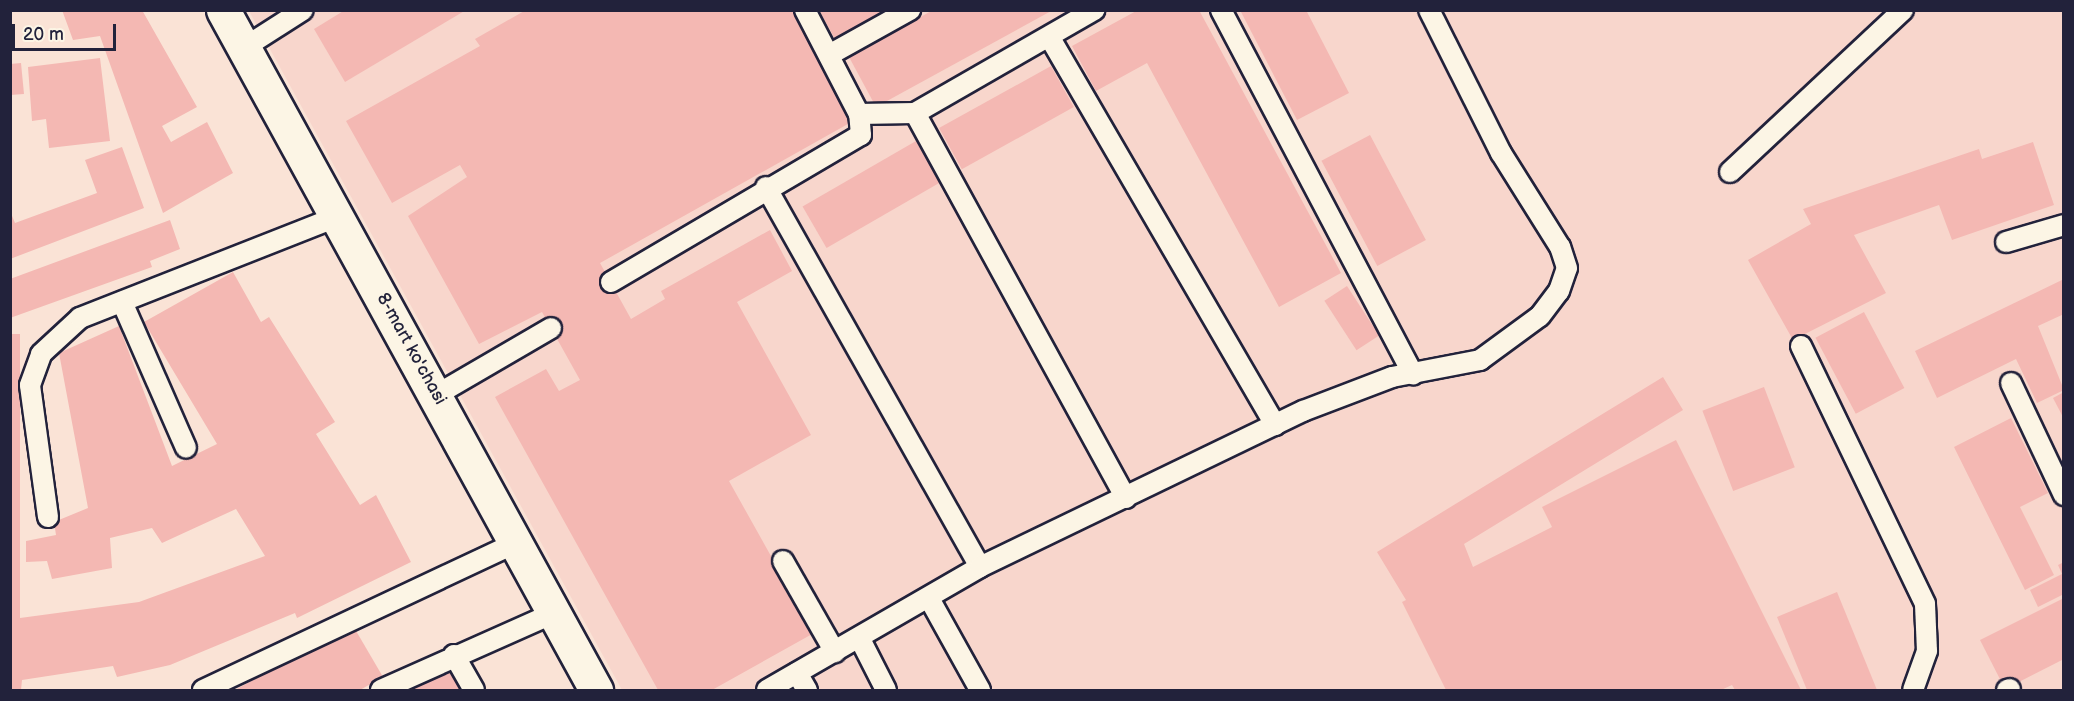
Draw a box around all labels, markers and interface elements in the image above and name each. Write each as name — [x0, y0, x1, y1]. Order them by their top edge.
scale bar — [15, 12, 118, 50]
text: 20 m — [23, 24, 64, 45]
street label: 8-mart ko'chasi — [371, 289, 451, 409]

